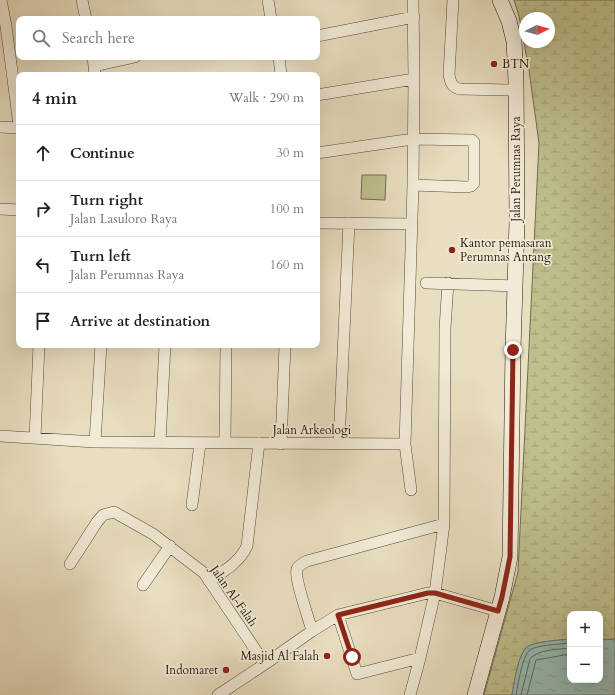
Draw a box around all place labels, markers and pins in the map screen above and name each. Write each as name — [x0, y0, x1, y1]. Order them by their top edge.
place label: BTN — [502, 56, 530, 72]
marker: BTN — [489, 59, 499, 69]
place label: Kantor pemasaran Perumnas Antang — [460, 235, 552, 265]
marker: Kantor pemasaran Perumnas Antang — [447, 245, 457, 255]
place label: Masjid Al Falah — [240, 648, 319, 664]
marker: Masjid Al Falah — [322, 651, 332, 661]
place label: Indomaret — [165, 662, 218, 678]
marker: Indomaret — [221, 665, 231, 675]

